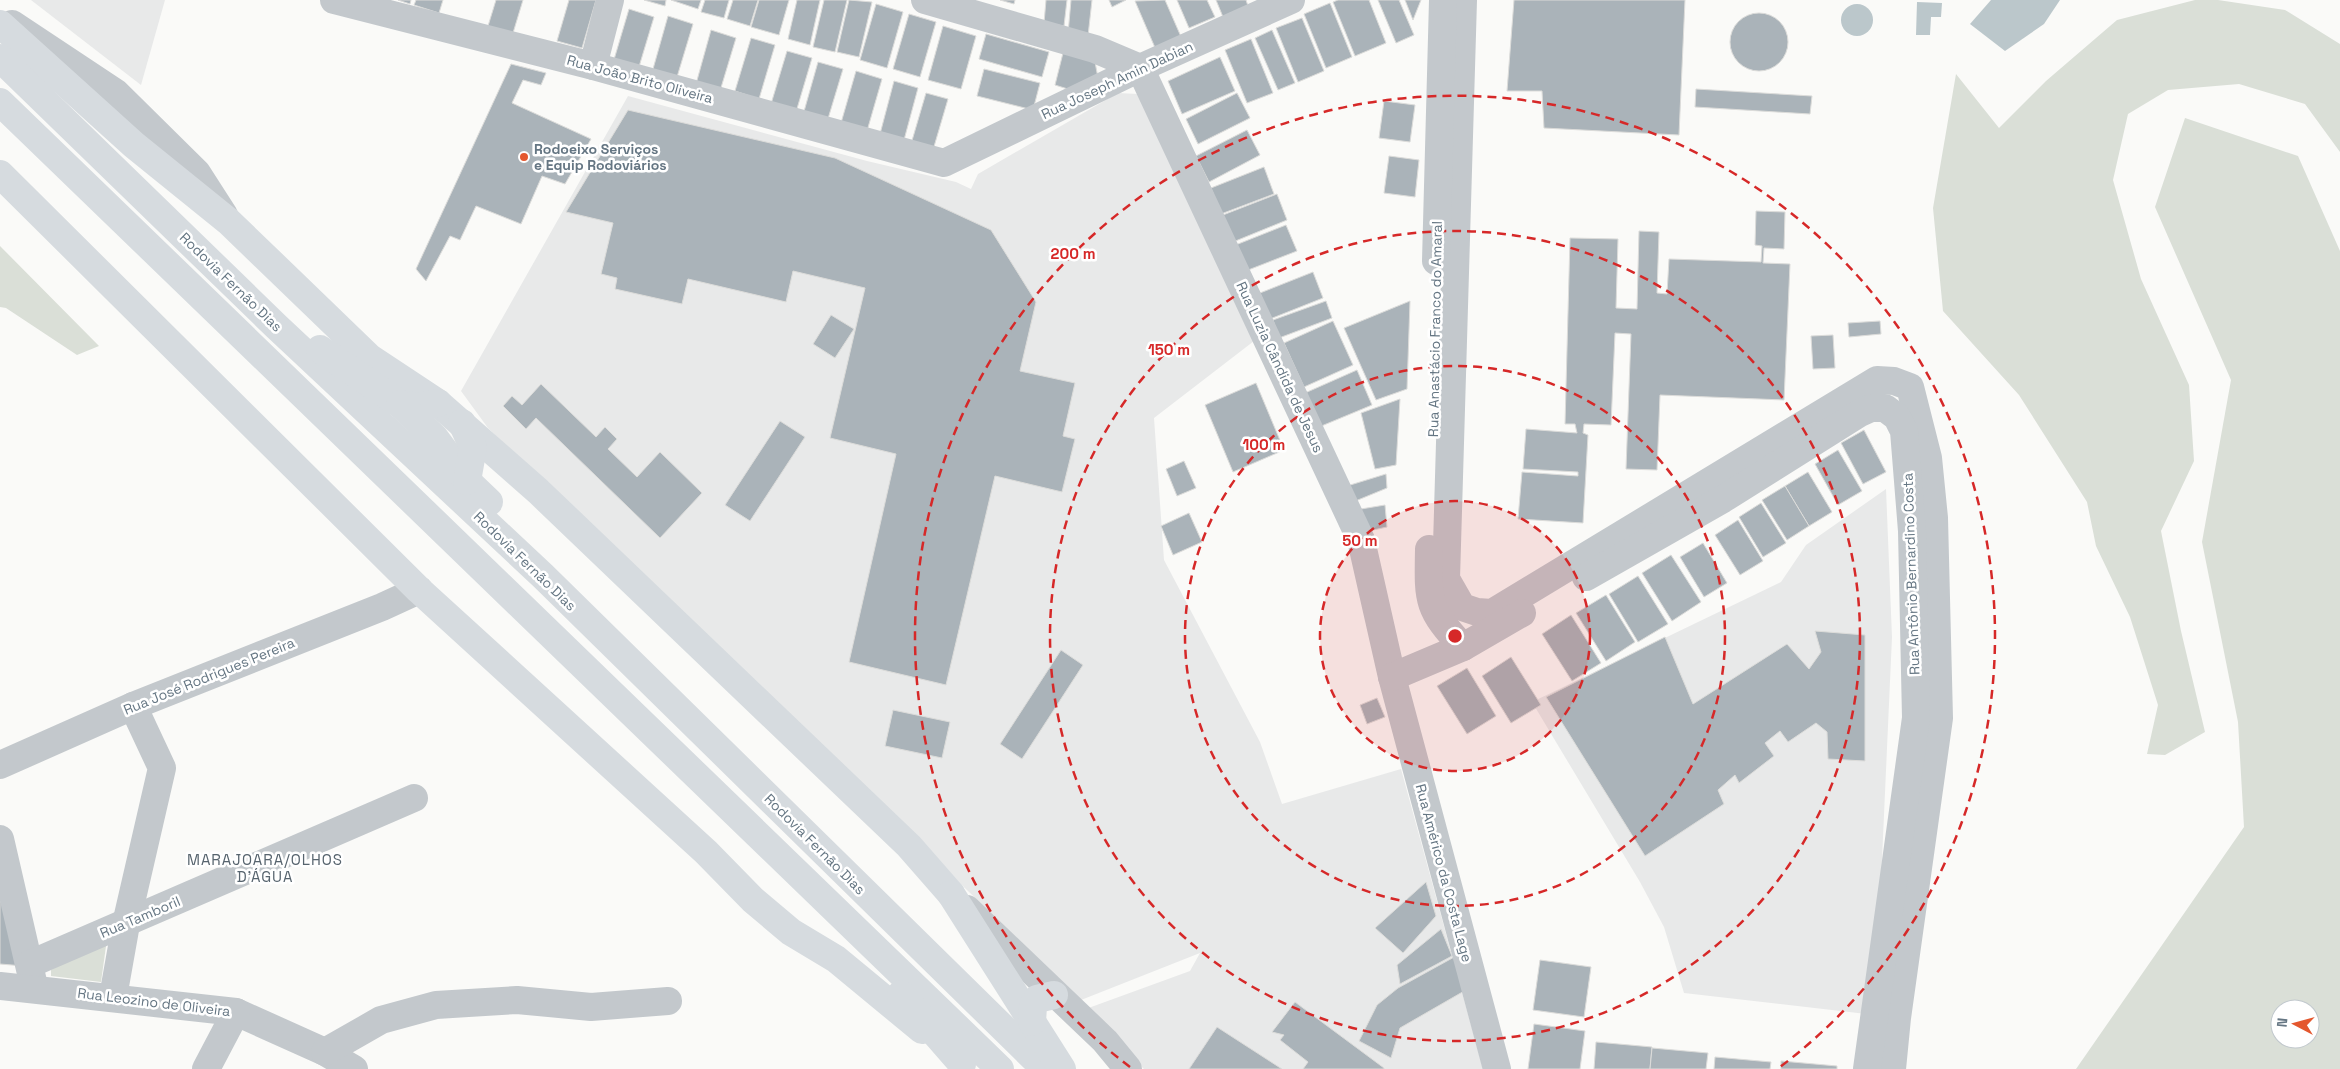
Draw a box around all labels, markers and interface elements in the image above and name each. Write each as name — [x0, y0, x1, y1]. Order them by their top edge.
street label: Rua Joseph Amin Dabian — [1038, 37, 1196, 123]
street label: Rua João Brito Oliveira — [565, 51, 715, 107]
place label: Rodoeixo Serviços e Equip Rodoviários — [534, 140, 667, 174]
marker: Rodoeixo Serviços e Equip Rodoviários — [518, 151, 530, 163]
street label: Rua Anastácio Franco do Amaral — [1424, 221, 1446, 437]
street label: Rodovia Fernão Dias — [176, 229, 286, 335]
text: 200 m — [1051, 244, 1095, 263]
street label: Rua Luzia Cândida de Jesus — [1232, 279, 1328, 455]
text: 150 m — [1148, 340, 1190, 359]
text: 100 m — [1243, 435, 1285, 454]
street label: Rua Antônio Bernardino Costa — [1898, 473, 1924, 675]
street label: Rodovia Fernão Dias — [470, 508, 580, 614]
text: 50 m — [1342, 531, 1378, 550]
centre of rings — [1446, 627, 1464, 645]
street label: Rua José Rodrigues Pereira — [121, 633, 297, 719]
street label: Rua Américo da Costa Lage — [1412, 782, 1476, 964]
street label: Rodovia Fernão Dias — [761, 790, 869, 898]
district label: MARAJOARA/OLHOS D'ÁGUA — [187, 850, 343, 886]
street label: Rua Tamboril — [97, 892, 183, 942]
street label: Rua Leozino de Oliveira — [76, 984, 232, 1020]
north arrow — [2270, 999, 2320, 1049]
text: N — [2273, 1017, 2292, 1028]

